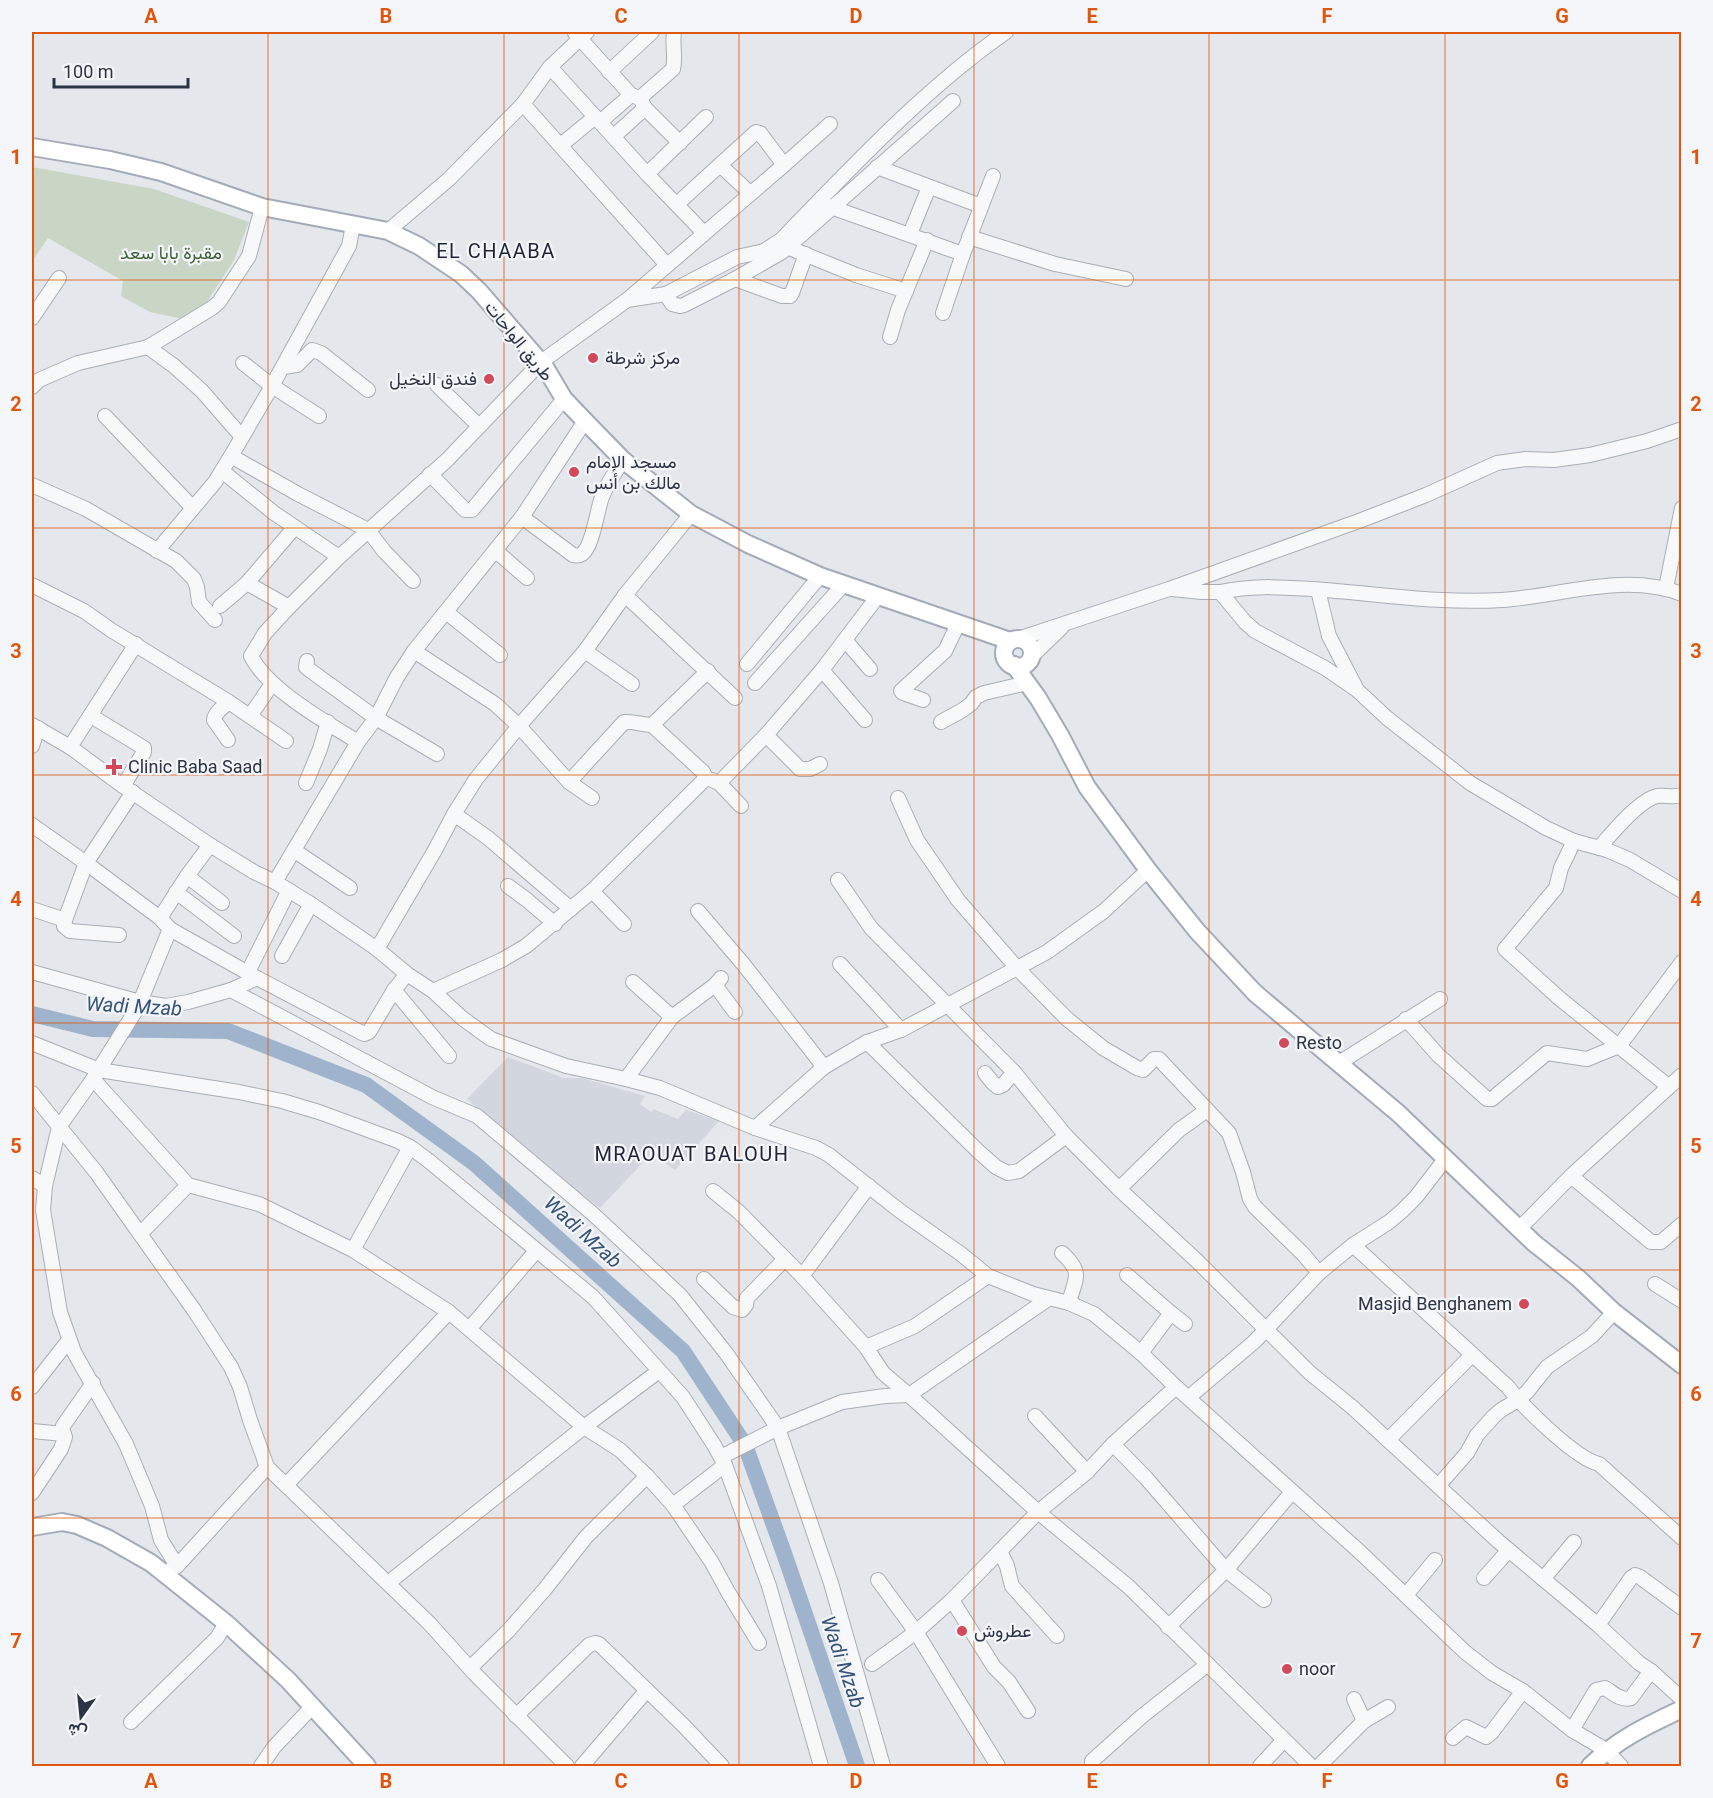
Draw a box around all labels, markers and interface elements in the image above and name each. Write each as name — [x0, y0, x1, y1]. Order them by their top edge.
text: A — [144, 4, 158, 28]
text: B — [380, 4, 392, 28]
text: C — [614, 4, 628, 28]
text: D — [850, 4, 863, 28]
text: E — [1086, 4, 1098, 28]
text: F — [1322, 4, 1333, 28]
text: G — [1555, 4, 1569, 28]
scale bar — [54, 51, 188, 89]
text: 100 m — [63, 61, 114, 82]
text: 1 — [10, 145, 22, 169]
text: 1 — [1690, 145, 1702, 169]
district label: EL CHAABA — [436, 239, 556, 263]
park label: مقبرة بابا سعد — [120, 242, 222, 264]
street label: طريق الواحات — [480, 297, 558, 385]
place label: مركز شرطة — [605, 347, 680, 369]
marker: مركز شرطة — [586, 351, 600, 365]
place label: فندق النخيل — [389, 368, 477, 390]
marker: فندق النخيل — [482, 372, 496, 386]
text: 2 — [10, 392, 22, 416]
text: 2 — [1690, 392, 1702, 416]
place label: مسجد الإمام مالك بن أنس — [586, 451, 681, 494]
marker: مسجد الإمام مالك بن أنس — [567, 465, 581, 479]
text: 3 — [10, 639, 22, 663]
text: 3 — [1690, 639, 1702, 663]
place label: Clinic Baba Saad — [128, 756, 262, 777]
marker: Clinic Baba Saad — [105, 758, 123, 776]
text: 4 — [10, 887, 22, 911]
text: 4 — [1690, 887, 1702, 911]
water label: Wadi Mzab — [85, 992, 183, 1021]
place label: Resto — [1296, 1032, 1342, 1053]
marker: Resto — [1277, 1036, 1291, 1050]
text: 5 — [10, 1134, 22, 1158]
text: 5 — [1690, 1134, 1702, 1158]
district label: MRAOUAT BALOUH — [594, 1142, 790, 1166]
water label: Wadi Mzab — [539, 1191, 627, 1273]
place label: Masjid Benghanem — [1358, 1293, 1512, 1314]
marker: Masjid Benghanem — [1517, 1297, 1531, 1311]
text: 6 — [10, 1382, 22, 1406]
text: 6 — [1690, 1382, 1702, 1406]
water label: Wadi Mzab — [816, 1613, 870, 1711]
place label: عطروش — [974, 1620, 1032, 1642]
marker: عطروش — [955, 1624, 969, 1638]
text: 7 — [10, 1629, 22, 1653]
text: 7 — [1690, 1629, 1702, 1653]
place label: noor — [1299, 1658, 1336, 1679]
marker: noor — [1280, 1662, 1294, 1676]
north arrow — [51, 1687, 111, 1747]
text: ش — [65, 1719, 89, 1743]
text: A — [144, 1769, 158, 1793]
text: B — [380, 1769, 392, 1793]
text: C — [614, 1769, 628, 1793]
text: D — [850, 1769, 863, 1793]
text: E — [1086, 1769, 1098, 1793]
text: F — [1322, 1769, 1333, 1793]
text: G — [1555, 1769, 1569, 1793]

